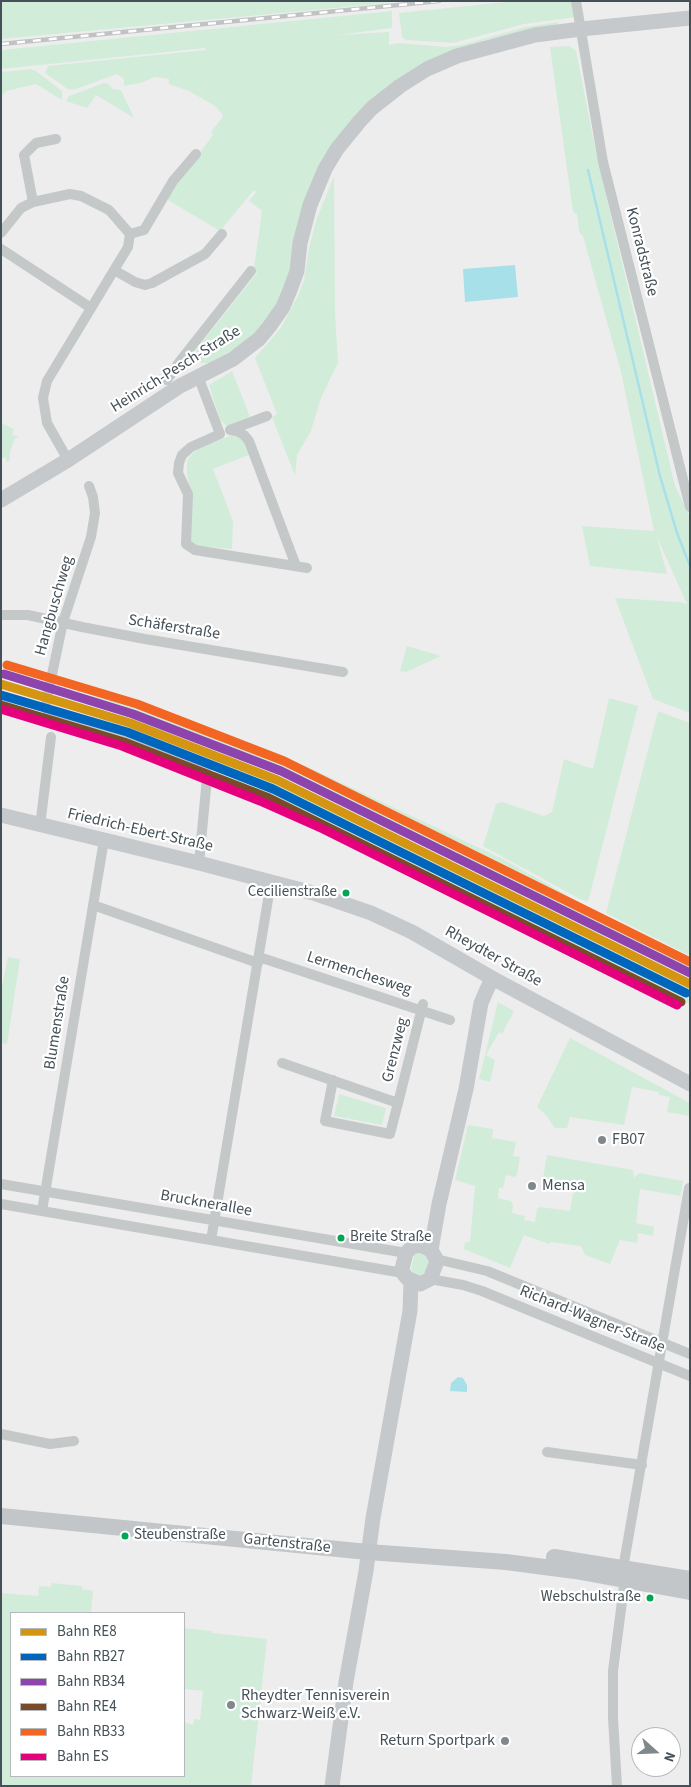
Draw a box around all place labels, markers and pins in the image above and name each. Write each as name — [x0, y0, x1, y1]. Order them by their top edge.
place label: Cecilienstraße — [248, 884, 337, 902]
marker: Cecilienstraße — [341, 888, 351, 898]
place label: FB07 — [612, 1130, 645, 1150]
marker: FB07 — [596, 1134, 608, 1146]
place label: Mensa — [542, 1176, 585, 1196]
marker: Mensa — [526, 1180, 538, 1192]
place label: Breite Straße — [350, 1229, 432, 1247]
marker: Breite Straße — [336, 1233, 346, 1243]
place label: Steubenstraße — [134, 1527, 226, 1545]
marker: Steubenstraße — [120, 1531, 130, 1541]
place label: Webschulstraße — [541, 1589, 641, 1607]
marker: Webschulstraße — [645, 1593, 655, 1603]
place label: Rheydter Tennisverein Schwarz-Weiß e.V. — [241, 1686, 390, 1724]
marker: Rheydter Tennisverein Schwarz-Weiß e.V. — [225, 1699, 237, 1711]
place label: Return Sportpark — [379, 1731, 495, 1751]
marker: Return Sportpark — [499, 1735, 511, 1747]

